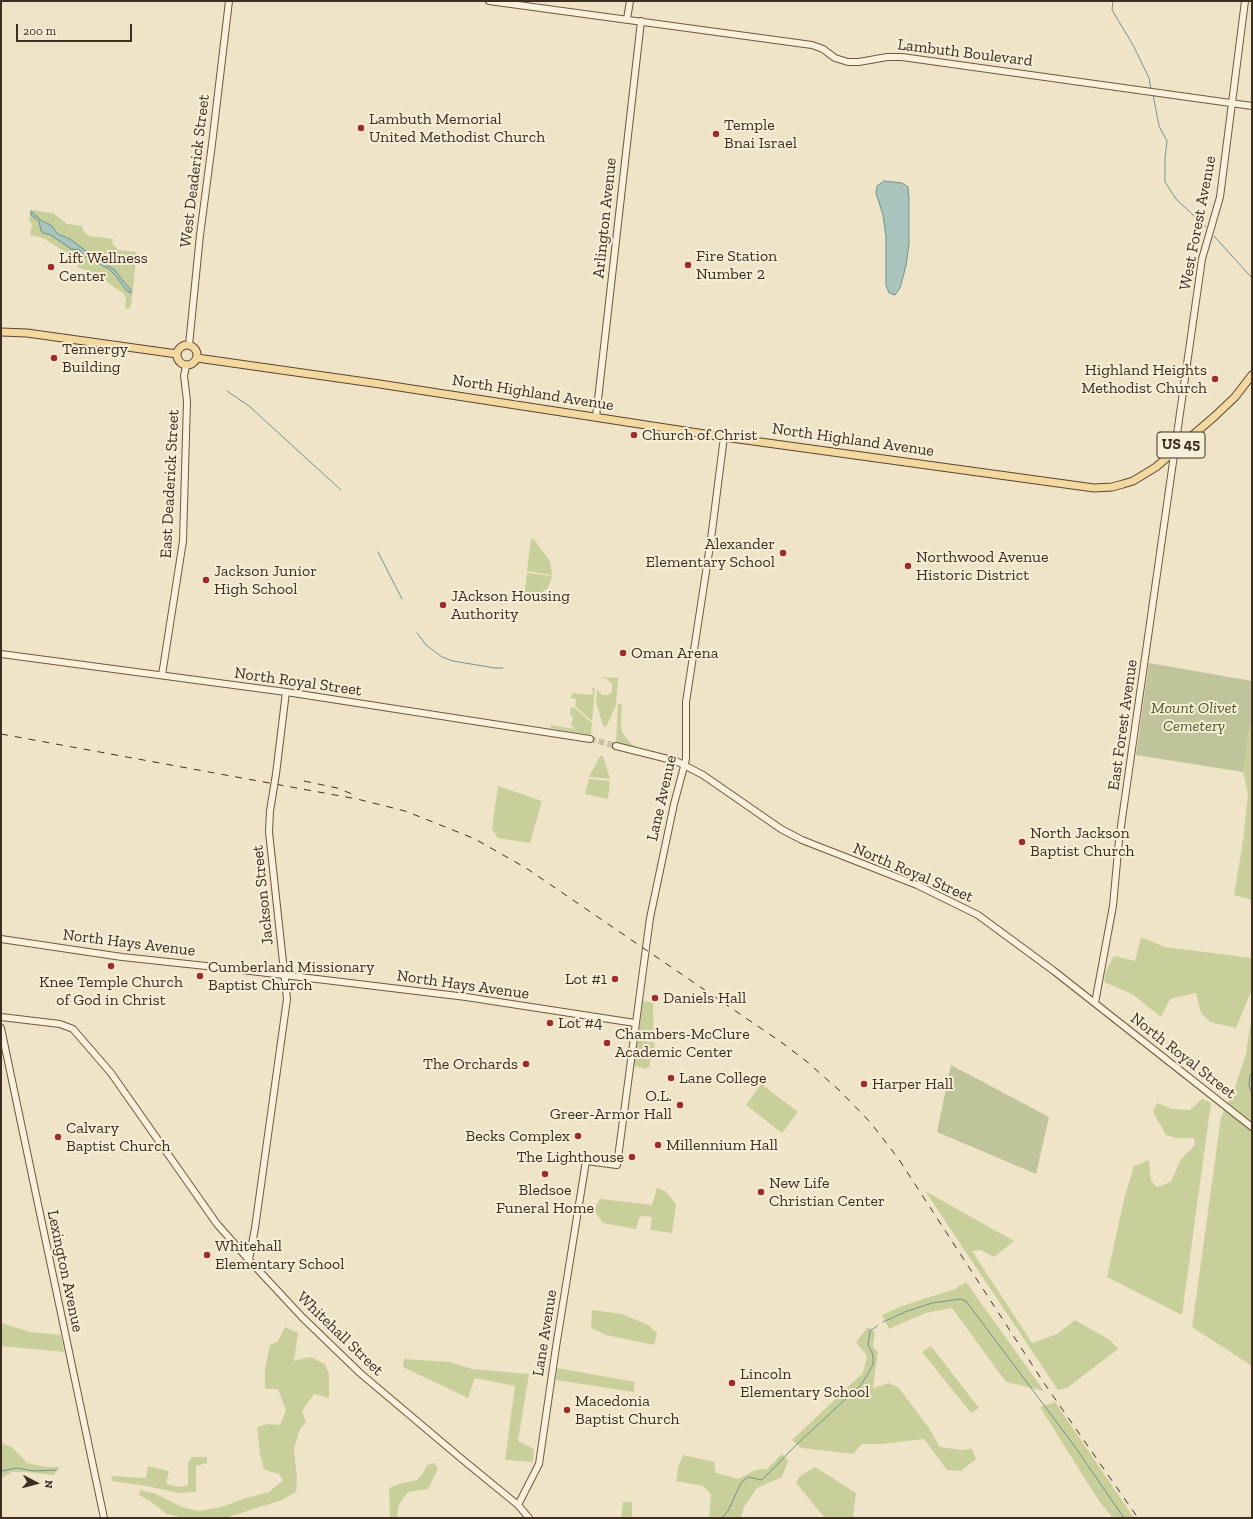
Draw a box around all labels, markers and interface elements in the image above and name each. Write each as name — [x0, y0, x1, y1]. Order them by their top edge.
scale bar — [18, 16, 134, 42]
text: 200 m — [23, 24, 56, 38]
street label: Lambuth Boulevard — [896, 35, 1034, 71]
street label: West Deaderick Street — [176, 93, 214, 249]
place label: Lambuth Memorial United Methodist Church — [369, 109, 545, 147]
place label: Temple Bnai Israel — [724, 115, 797, 153]
marker: Lambuth Memorial United Methodist Church — [356, 123, 366, 133]
marker: Temple Bnai Israel — [711, 129, 721, 139]
street label: West Forest Avenue — [1176, 154, 1220, 292]
street label: Arlington Avenue — [589, 157, 621, 279]
place label: Fire Station Number 2 — [696, 246, 777, 284]
place label: Lift Wellness Center — [59, 248, 148, 286]
marker: Fire Station Number 2 — [683, 260, 693, 270]
marker: Lift Wellness Center — [46, 262, 56, 272]
place label: Tennergy Building — [62, 339, 128, 377]
marker: Tennergy Building — [49, 353, 59, 363]
place label: Highland Heights Methodist Church — [1081, 360, 1207, 398]
street label: North Highland Avenue — [451, 371, 615, 415]
marker: Highland Heights Methodist Church — [1210, 374, 1220, 384]
street label: East Deaderick Street — [157, 409, 183, 559]
street label: North Highland Avenue — [771, 419, 935, 461]
place label: Church of Christ — [642, 425, 757, 445]
marker: Church of Christ — [629, 430, 639, 440]
road number: US 45 — [1157, 432, 1205, 458]
place label: Alexander Elementary School — [646, 534, 775, 572]
place label: Northwood Avenue Historic District — [916, 547, 1049, 585]
marker: Alexander Elementary School — [778, 548, 788, 558]
place label: Jackson Junior High School — [214, 561, 317, 599]
marker: Northwood Avenue Historic District — [903, 561, 913, 571]
marker: Jackson Junior High School — [201, 575, 211, 585]
place label: JAckson Housing Authority — [451, 586, 570, 624]
marker: JAckson Housing Authority — [438, 600, 448, 610]
place label: Oman Arena — [631, 643, 719, 663]
marker: Oman Arena — [618, 648, 628, 658]
street label: East Forest Avenue — [1104, 658, 1142, 792]
street label: North Royal Street — [233, 664, 363, 700]
park label: Mount Olivet Cemetery — [1151, 698, 1237, 736]
street label: Lane Avenue — [643, 753, 681, 843]
place label: North Jackson Baptist Church — [1030, 823, 1135, 861]
marker: North Jackson Baptist Church — [1017, 837, 1027, 847]
street label: North Royal Street — [850, 839, 976, 907]
street label: Jackson Street — [248, 844, 278, 946]
street label: North Hays Avenue — [62, 925, 196, 961]
place label: Cumberland Missionary Baptist Church — [208, 957, 374, 995]
marker: Knee Temple Church of God in Christ — [106, 961, 116, 971]
street label: North Hays Avenue — [396, 966, 530, 1004]
place label: Lot #1 — [565, 969, 607, 989]
marker: Cumberland Missionary Baptist Church — [195, 971, 205, 981]
place label: Knee Temple Church of God in Christ — [39, 972, 183, 1010]
marker: Lot #1 — [610, 974, 620, 984]
place label: Daniels Hall — [663, 988, 746, 1008]
marker: Daniels Hall — [650, 993, 660, 1003]
street label: North Royal Street — [1126, 1009, 1240, 1103]
place label: Lot #4 — [558, 1013, 603, 1033]
marker: Lot #4 — [545, 1018, 555, 1028]
place label: Chambers-McClure Academic Center — [615, 1024, 750, 1062]
marker: Chambers-McClure Academic Center — [602, 1038, 612, 1048]
place label: The Orchards — [423, 1054, 518, 1074]
marker: The Orchards — [521, 1059, 531, 1069]
place label: Lane College — [679, 1068, 767, 1088]
marker: Lane College — [666, 1073, 676, 1083]
place label: Harper Hall — [872, 1074, 953, 1094]
marker: Harper Hall — [859, 1079, 869, 1089]
place label: O.L. Greer-Armor Hall — [550, 1086, 672, 1124]
marker: O.L. Greer-Armor Hall — [675, 1100, 685, 1110]
place label: Calvary Baptist Church — [66, 1118, 171, 1156]
place label: Becks Complex — [465, 1126, 570, 1146]
marker: Becks Complex — [573, 1131, 583, 1141]
marker: Calvary Baptist Church — [53, 1132, 63, 1142]
place label: Millennium Hall — [666, 1135, 778, 1155]
marker: Millennium Hall — [653, 1140, 663, 1150]
place label: The Lighthouse — [516, 1147, 624, 1167]
marker: The Lighthouse — [627, 1152, 637, 1162]
marker: Bledsoe Funeral Home — [540, 1169, 550, 1179]
place label: New Life Christian Center — [769, 1173, 885, 1211]
place label: Bledsoe Funeral Home — [496, 1180, 594, 1218]
marker: New Life Christian Center — [756, 1187, 766, 1197]
street label: Lexington Avenue — [43, 1208, 87, 1334]
place label: Whitehall Elementary School — [215, 1236, 344, 1274]
marker: Whitehall Elementary School — [202, 1250, 212, 1260]
street label: Whitehall Street — [293, 1288, 387, 1380]
street label: Lane Avenue — [529, 1288, 561, 1378]
place label: Lincoln Elementary School — [740, 1364, 869, 1402]
marker: Lincoln Elementary School — [727, 1378, 737, 1388]
place label: Macedonia Baptist Church — [575, 1391, 680, 1429]
marker: Macedonia Baptist Church — [562, 1405, 572, 1415]
north arrow — [16, 1463, 56, 1503]
text: N — [42, 1479, 55, 1489]

